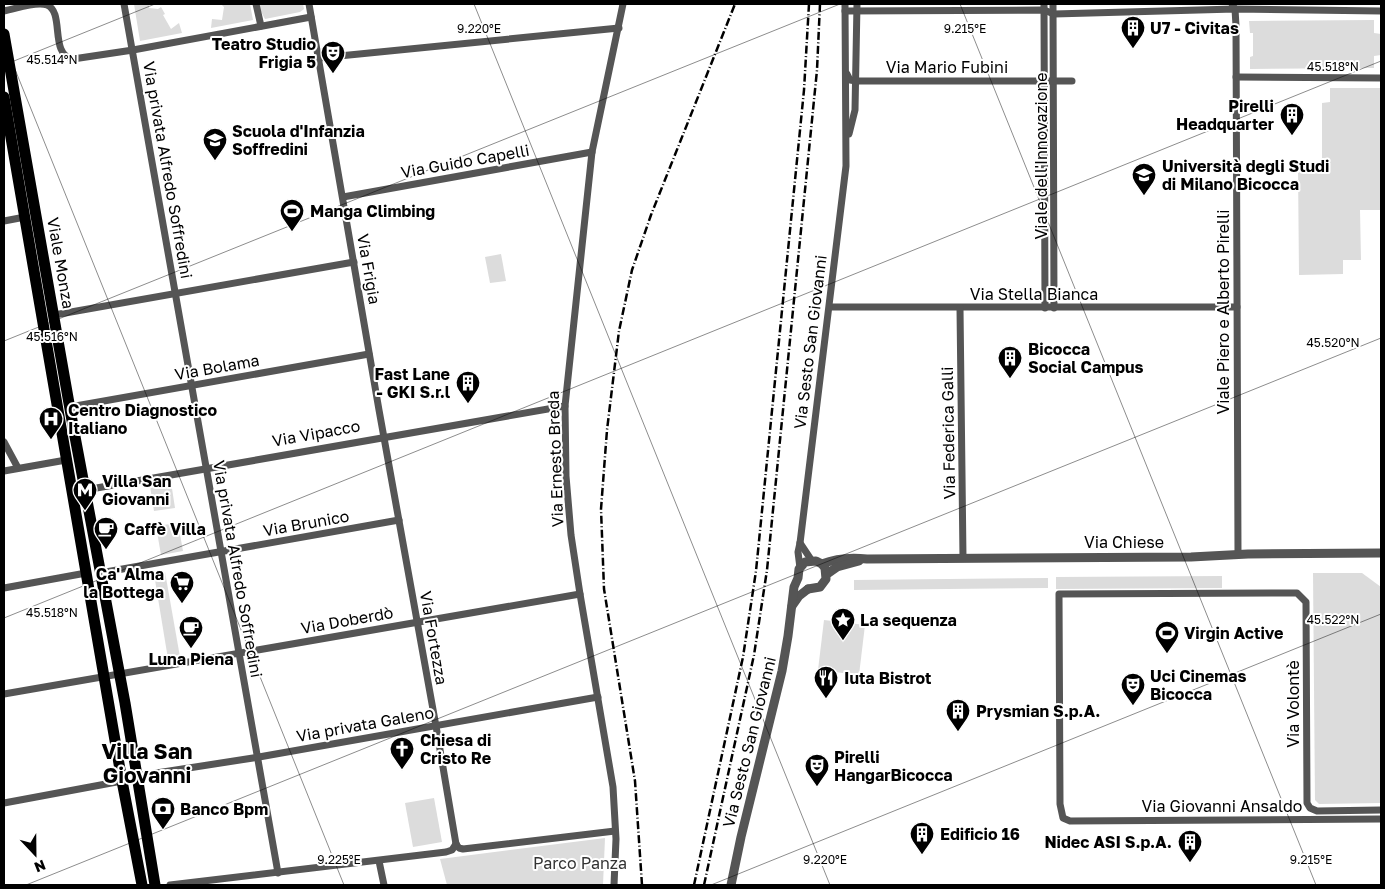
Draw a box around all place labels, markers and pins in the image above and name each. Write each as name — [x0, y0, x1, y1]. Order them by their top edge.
building icon: U7 - Civitas — [1120, 15, 1146, 49]
place label: U7 - Civitas — [1150, 18, 1239, 38]
place label: Teatro Studio Frigia 5 — [212, 34, 316, 72]
theatre icon: Teatro Studio Frigia 5 — [320, 40, 346, 74]
place label: Pirelli Headquarter — [1176, 96, 1274, 134]
building icon: Pirelli Headquarter — [1279, 102, 1305, 136]
place label: Scuola d'Infanzia Soffredini — [232, 121, 365, 159]
school or university icon: Scuola d'Infanzia Soffredini — [202, 127, 228, 161]
place label: Università degli Studi di Milano Bicocca — [1162, 156, 1329, 194]
school or university icon: Università degli Studi di Milano Bicocca — [1131, 162, 1157, 196]
sports icon: Manga Climbing — [279, 198, 305, 232]
place label: Manga Climbing — [310, 201, 435, 221]
place label: Bicocca Social Campus — [1028, 339, 1144, 377]
building icon: Bicocca Social Campus — [997, 345, 1023, 379]
place label: Fast Lane - GKI S.r.l — [375, 364, 451, 402]
building icon: Fast Lane - GKI S.r.l — [455, 370, 481, 404]
place label: Centro Diagnostico Italiano — [68, 400, 218, 438]
hospital icon: Centro Diagnostico Italiano — [38, 406, 64, 440]
place label: Villa San Giovanni — [102, 471, 171, 509]
metro station icon: Villa San Giovanni — [72, 477, 98, 511]
cafe icon: Caffè Villa — [93, 516, 119, 550]
place label: Caffè Villa — [124, 519, 206, 539]
place label: Ca' Alma la Bottega — [83, 564, 164, 602]
supermarket icon: Ca' Alma la Bottega — [169, 570, 195, 604]
place icon: La sequenza — [830, 607, 856, 641]
place label: La sequenza — [860, 610, 957, 630]
cafe icon: Luna Piena — [178, 615, 204, 649]
sports icon: Virgin Active — [1154, 620, 1180, 654]
place label: Virgin Active — [1184, 623, 1284, 643]
place label: Luna Piena — [149, 649, 233, 669]
restaurant icon: Iuta Bistrot — [813, 665, 839, 699]
place label: Uci Cinemas Bicocca — [1150, 666, 1246, 704]
place label: Iuta Bistrot — [844, 668, 932, 688]
theatre icon: Uci Cinemas Bicocca — [1120, 672, 1146, 706]
building icon: Prysmian S.p.A. — [945, 698, 971, 732]
place label: Prysmian S.p.A. — [976, 701, 1100, 721]
place label: Chiesa di Cristo Re — [420, 730, 491, 768]
church icon: Chiesa di Cristo Re — [389, 736, 415, 770]
place label: Pirelli HangarBicocca — [834, 747, 953, 785]
theatre icon: Pirelli HangarBicocca — [804, 753, 830, 787]
bank icon: Banco Bpm — [150, 796, 176, 830]
place label: Banco Bpm — [180, 799, 268, 819]
building icon: Edificio 16 — [909, 821, 935, 855]
place label: Edificio 16 — [940, 824, 1020, 844]
building icon: Nidec ASI S.p.A. — [1177, 829, 1203, 863]
place label: Nidec ASI S.p.A. — [1044, 832, 1172, 852]

